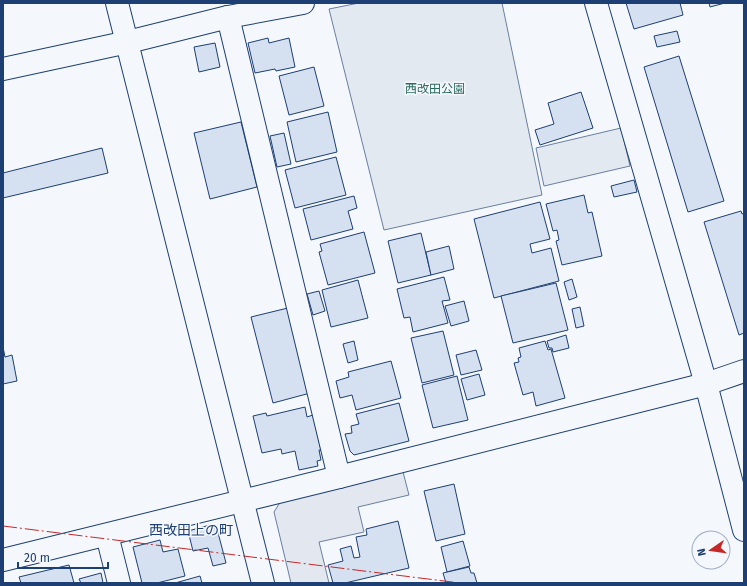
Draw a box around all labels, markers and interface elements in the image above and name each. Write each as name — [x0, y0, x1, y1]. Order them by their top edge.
park label: 西改田公園 — [405, 82, 465, 96]
district label: 西改田上の町 — [149, 522, 233, 539]
north arrow — [691, 530, 731, 570]
scale bar — [18, 544, 108, 570]
text: N — [695, 547, 709, 557]
text: 20 m — [24, 551, 50, 565]

